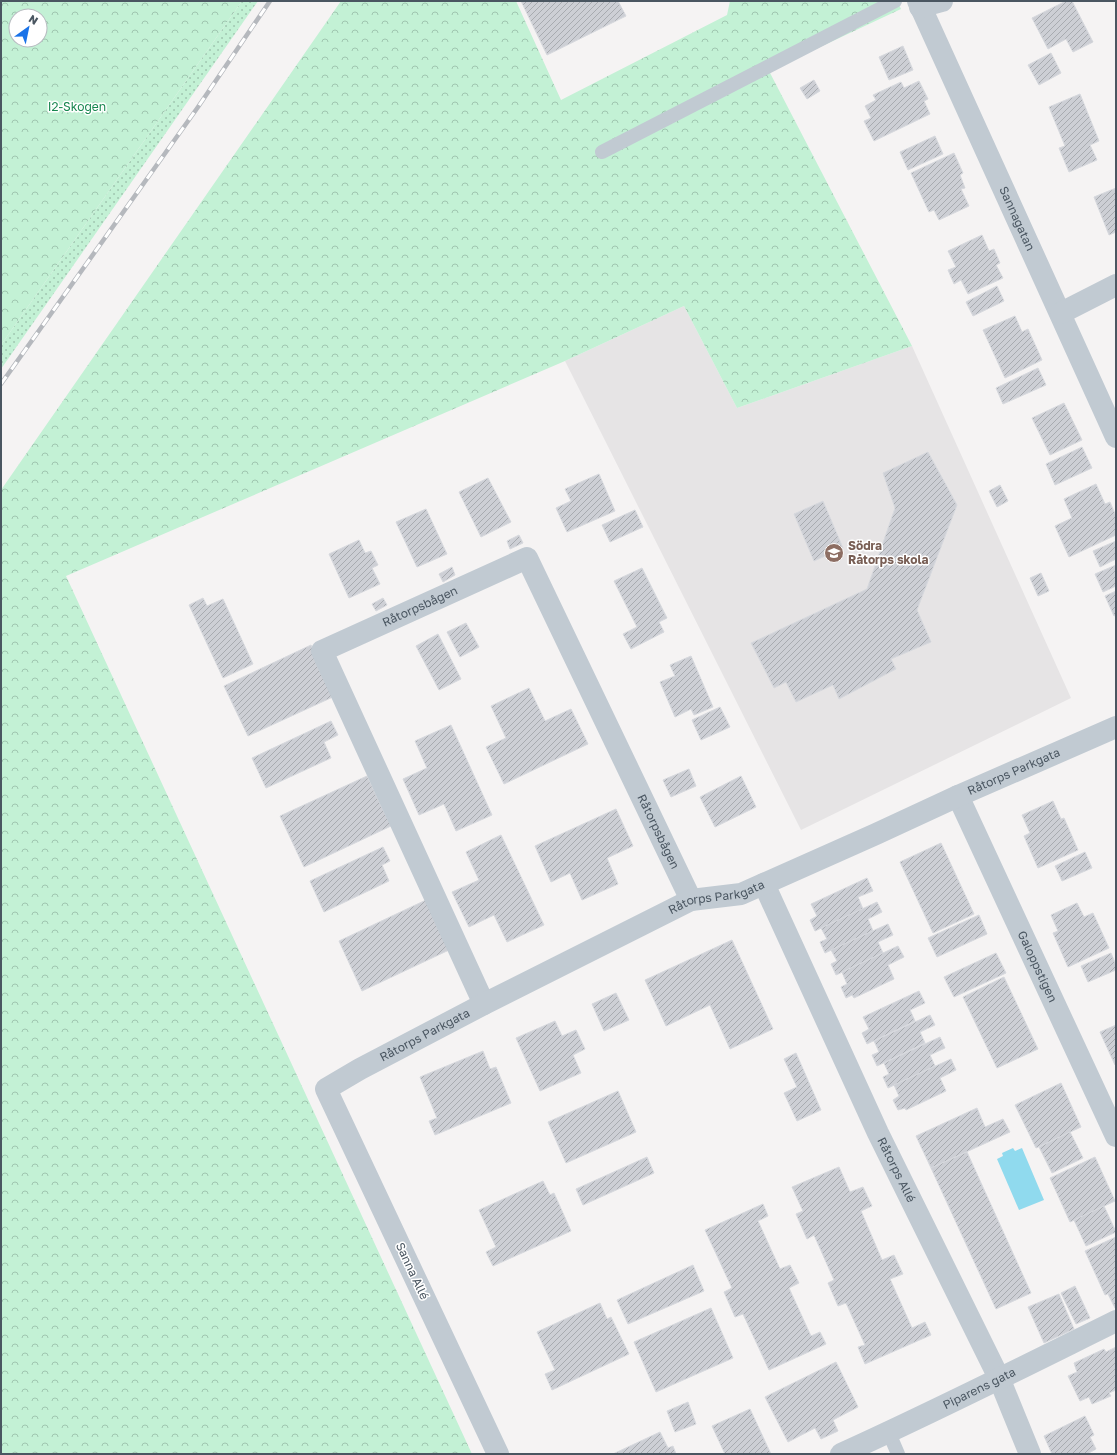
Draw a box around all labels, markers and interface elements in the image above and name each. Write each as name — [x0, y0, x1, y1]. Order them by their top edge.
north arrow — [8, 8, 48, 48]
text: N — [27, 11, 41, 27]
park label: I2-Skogen — [48, 99, 106, 114]
street label: Sannagatan — [996, 184, 1038, 253]
place label: Södra Råtorps skola — [848, 538, 929, 567]
school or university icon: Södra Råtorps skola — [823, 542, 845, 564]
street label: Råtorpsbågen — [380, 583, 460, 630]
street label: Råtorps Parkgata — [965, 744, 1062, 798]
street label: Råtorpsbågen — [634, 792, 683, 871]
street label: Råtorps Parkgata — [666, 877, 767, 917]
street label: Galoppstigen — [1015, 928, 1061, 1004]
street label: Råtorps Parkgata — [377, 1005, 472, 1064]
street label: Råtorps Allé — [874, 1135, 919, 1205]
street label: Sanna Allé — [393, 1240, 432, 1302]
street label: Piparens gata — [940, 1364, 1018, 1412]

